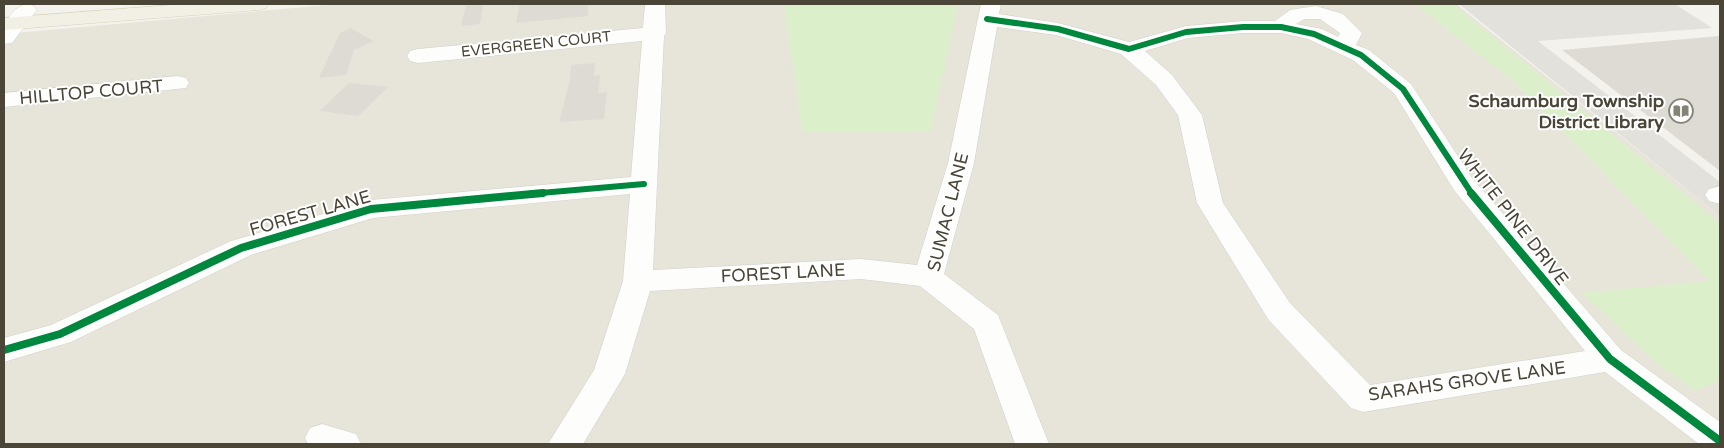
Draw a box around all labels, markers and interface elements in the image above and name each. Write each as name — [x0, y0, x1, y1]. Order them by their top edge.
street label: EVERGREEN COURT — [460, 27, 612, 61]
street label: HILLTOP COURT — [18, 75, 164, 109]
place label: Schaumburg Township District Library — [1469, 90, 1664, 133]
library icon: Schaumburg Township District Library — [1668, 98, 1694, 124]
street label: WHITE PINE DRIVE — [1453, 144, 1573, 290]
street label: SUMAC LANE — [923, 150, 973, 274]
street label: FOREST LANE — [247, 185, 373, 241]
street label: FOREST LANE — [720, 259, 846, 287]
street label: SARAHS GROVE LANE — [1367, 356, 1567, 406]

